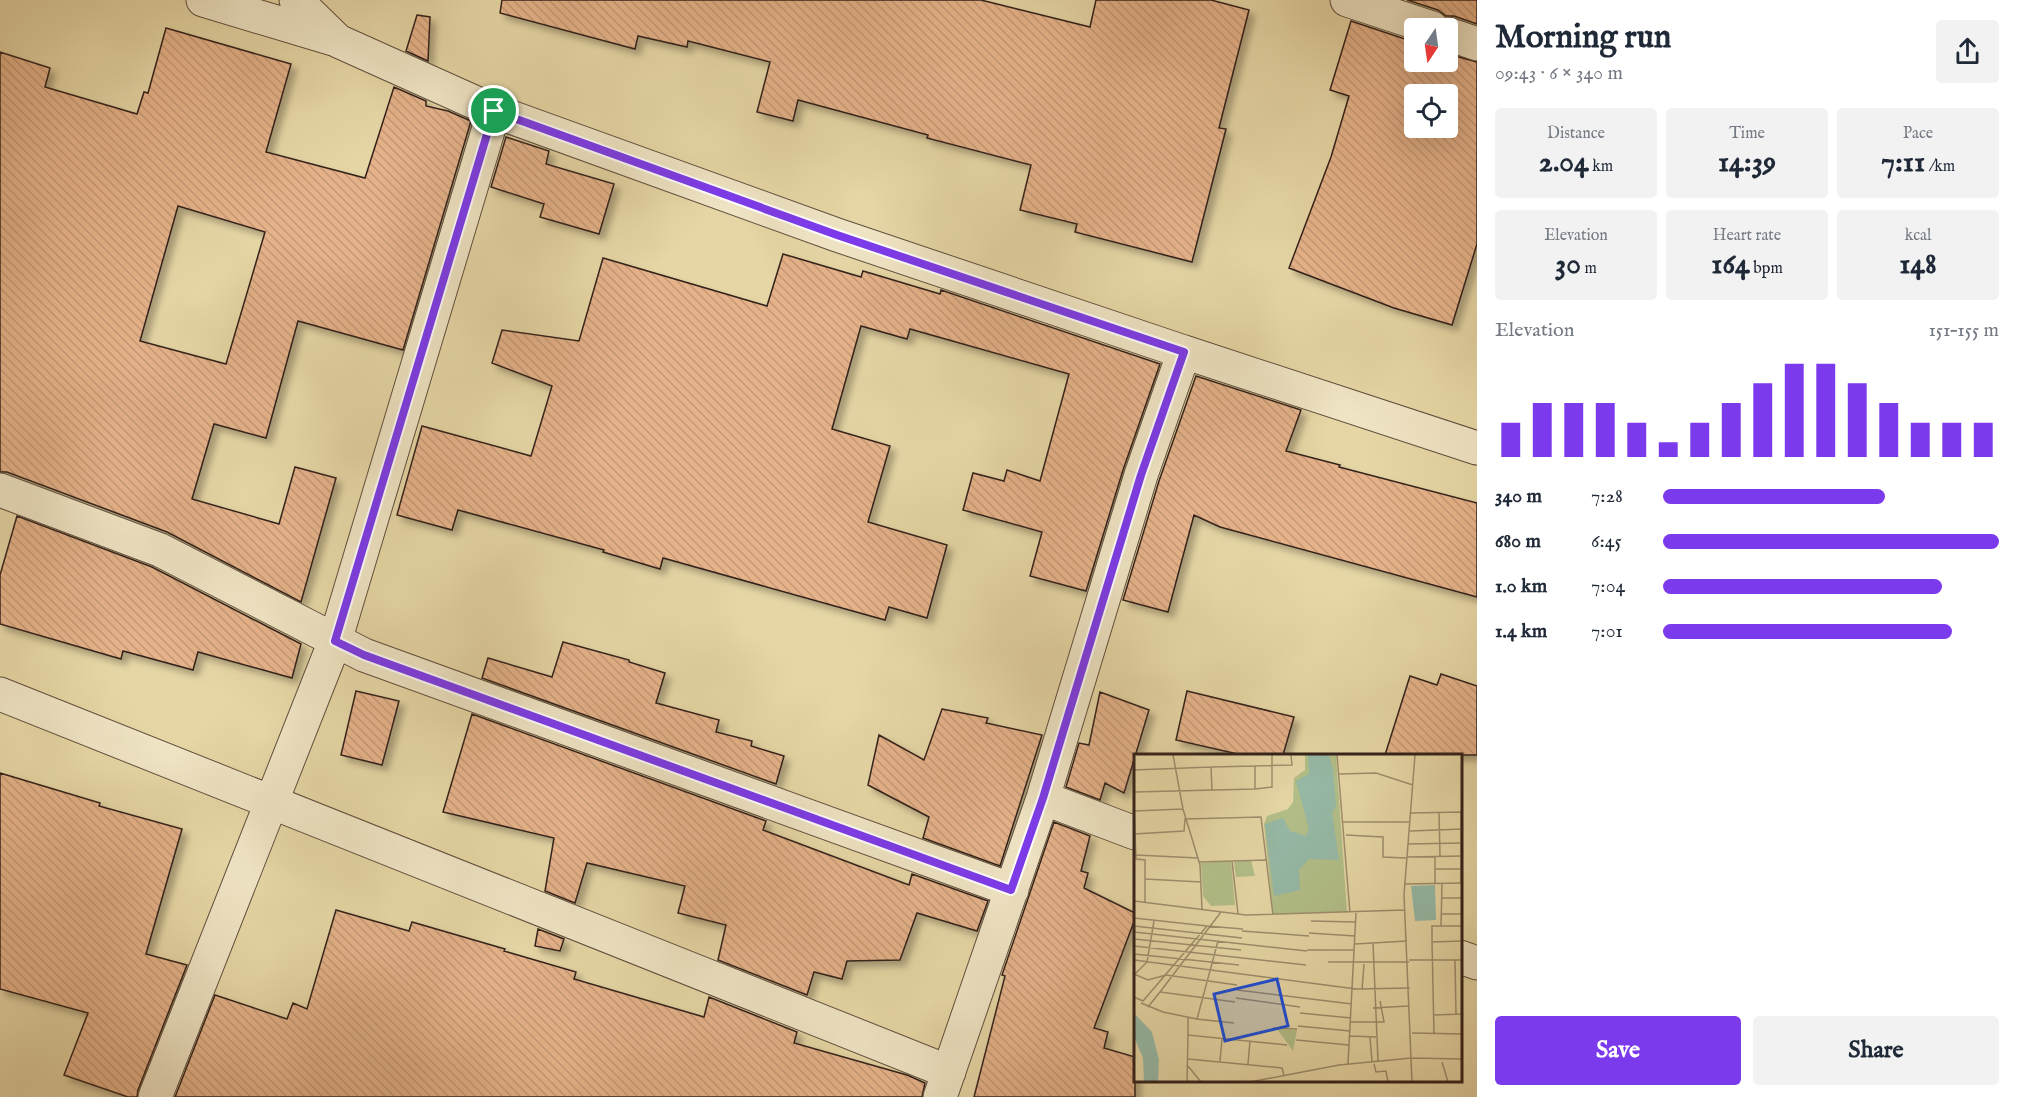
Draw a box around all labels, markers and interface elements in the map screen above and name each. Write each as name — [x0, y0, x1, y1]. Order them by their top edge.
text: Morning run — [1495, 17, 1671, 59]
north arrow — [1404, 18, 1458, 72]
map controls — [1404, 18, 1458, 138]
button: share — [1936, 20, 1999, 83]
text: 09:43 · 6 × 340 m — [1495, 61, 1623, 86]
button: locate — [1404, 84, 1458, 138]
pin — [468, 85, 519, 136]
icon: arrive — [477, 94, 510, 127]
text: Distance — [1547, 124, 1605, 144]
text: Time — [1729, 124, 1765, 144]
text: Pace — [1903, 124, 1933, 144]
text: 2.04 — [1539, 144, 1589, 182]
text: 14:39 — [1718, 144, 1776, 182]
text: 7:11 — [1881, 144, 1925, 182]
text: km — [1589, 157, 1613, 177]
text: /km — [1925, 157, 1955, 177]
text: Elevation — [1544, 226, 1608, 246]
text: Heart rate — [1713, 226, 1781, 246]
text: kcal — [1905, 226, 1931, 246]
text: 30 — [1555, 246, 1581, 284]
text: 164 — [1711, 246, 1750, 284]
text: 148 — [1899, 246, 1937, 284]
text: m — [1581, 259, 1597, 279]
text: bpm — [1750, 259, 1783, 279]
text: Elevation — [1495, 318, 1574, 343]
text: 151–155 m — [1928, 318, 1999, 343]
text: 340 m — [1495, 484, 1542, 509]
text: 7:28 — [1591, 484, 1623, 509]
text: 680 m — [1495, 529, 1541, 554]
text: 6:45 — [1591, 529, 1622, 554]
text: 1.0 km — [1495, 574, 1547, 599]
text: 7:04 — [1591, 574, 1625, 599]
text: 1.4 km — [1495, 619, 1547, 644]
text: 7:01 — [1591, 619, 1623, 644]
inset map — [1134, 754, 1462, 1082]
button: Save — [1495, 1016, 1741, 1085]
button: Share — [1753, 1016, 1999, 1085]

